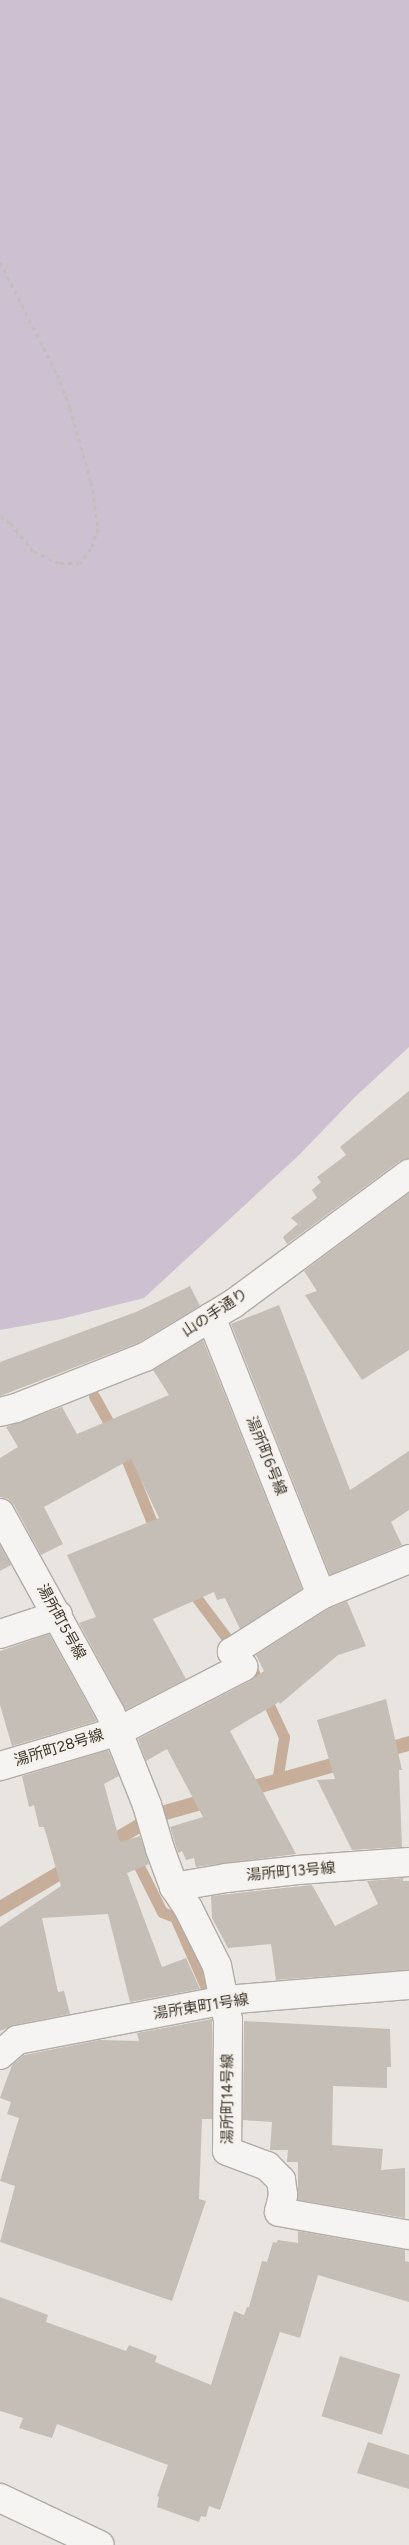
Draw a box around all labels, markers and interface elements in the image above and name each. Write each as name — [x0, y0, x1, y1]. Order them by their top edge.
street label: 山の手通り — [179, 1285, 251, 1341]
street label: 湯所町6号線 — [242, 1414, 290, 1498]
street label: 湯所町5号線 — [33, 1581, 89, 1663]
street label: 湯所町28号線 — [12, 1726, 106, 1770]
street label: 湯所町13号線 — [246, 1859, 336, 1885]
street label: 湯所東町1号線 — [152, 1991, 250, 2023]
street label: 湯所町14号線 — [219, 2054, 237, 2144]

